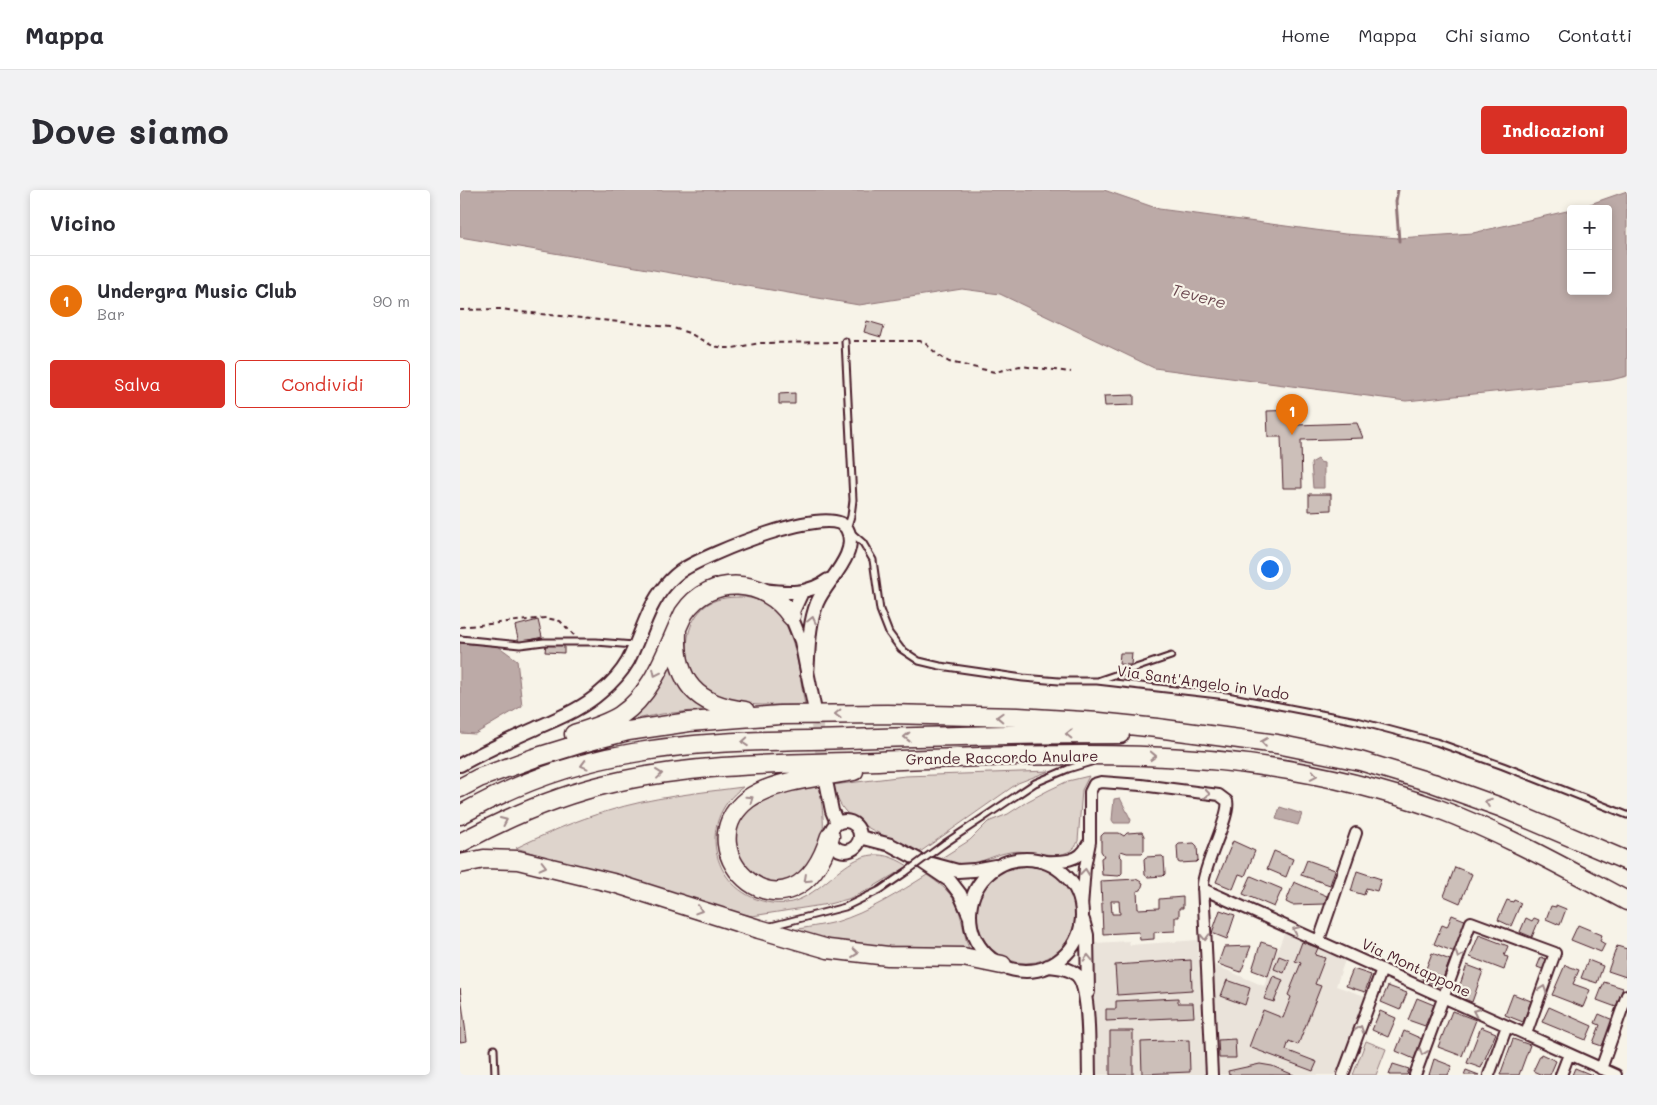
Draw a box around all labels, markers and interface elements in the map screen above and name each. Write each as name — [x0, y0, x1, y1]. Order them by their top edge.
text: Mappa — [25, 19, 104, 50]
text: Home — [1281, 23, 1330, 47]
text: Mappa — [1358, 23, 1417, 47]
text: Chi siamo — [1445, 23, 1530, 47]
text: Contatti — [1558, 23, 1632, 47]
button: Indicazioni — [1481, 106, 1627, 154]
text: Dove siamo — [30, 107, 229, 153]
map controls — [1567, 205, 1612, 295]
button: + — [1567, 205, 1612, 250]
text: Vicino — [50, 209, 115, 236]
button: − — [1567, 250, 1612, 295]
text: Undergra Music Club — [97, 278, 297, 303]
water label: Tevere — [1170, 278, 1229, 313]
text: 1 — [62, 290, 70, 311]
text: 90 m — [373, 290, 410, 311]
text: Bar — [97, 303, 125, 324]
button: Salva — [50, 360, 225, 408]
button: Condividi — [235, 360, 410, 408]
pin: 1 — [1276, 394, 1308, 435]
your location — [1257, 556, 1283, 582]
one-way arrow — [807, 615, 817, 624]
street label: Via Sant'Angelo in Vado — [1116, 660, 1291, 704]
one-way arrow — [652, 668, 662, 677]
one-way arrow — [834, 709, 842, 720]
one-way arrow — [996, 712, 1004, 722]
one-way arrow — [1065, 729, 1073, 739]
one-way arrow — [903, 732, 910, 742]
one-way arrow — [740, 737, 748, 748]
one-way arrow — [1259, 738, 1268, 748]
street label: Grande Raccordo Anulare — [905, 745, 1099, 769]
one-way arrow — [1150, 751, 1157, 761]
one-way arrow — [580, 759, 589, 769]
one-way arrow — [655, 769, 663, 780]
one-way arrow — [1310, 769, 1319, 779]
one-way arrow — [1203, 788, 1211, 799]
one-way arrow — [744, 796, 754, 805]
one-way arrow — [1484, 798, 1493, 808]
one-way arrow — [499, 816, 508, 827]
one-way arrow — [538, 860, 547, 871]
one-way arrow — [1079, 867, 1090, 875]
one-way arrow — [804, 873, 813, 882]
one-way arrow — [694, 904, 702, 914]
one-way arrow — [1292, 926, 1301, 937]
street label: Via Montappone — [1358, 933, 1474, 1001]
one-way arrow — [1199, 934, 1210, 942]
one-way arrow — [852, 947, 860, 958]
one-way arrow — [1455, 951, 1465, 959]
one-way arrow — [1082, 954, 1093, 962]
one-way arrow — [1537, 985, 1547, 993]
one-way arrow — [1472, 1008, 1481, 1019]
one-way arrow — [1354, 1025, 1364, 1034]
one-way arrow — [1419, 1048, 1429, 1056]

